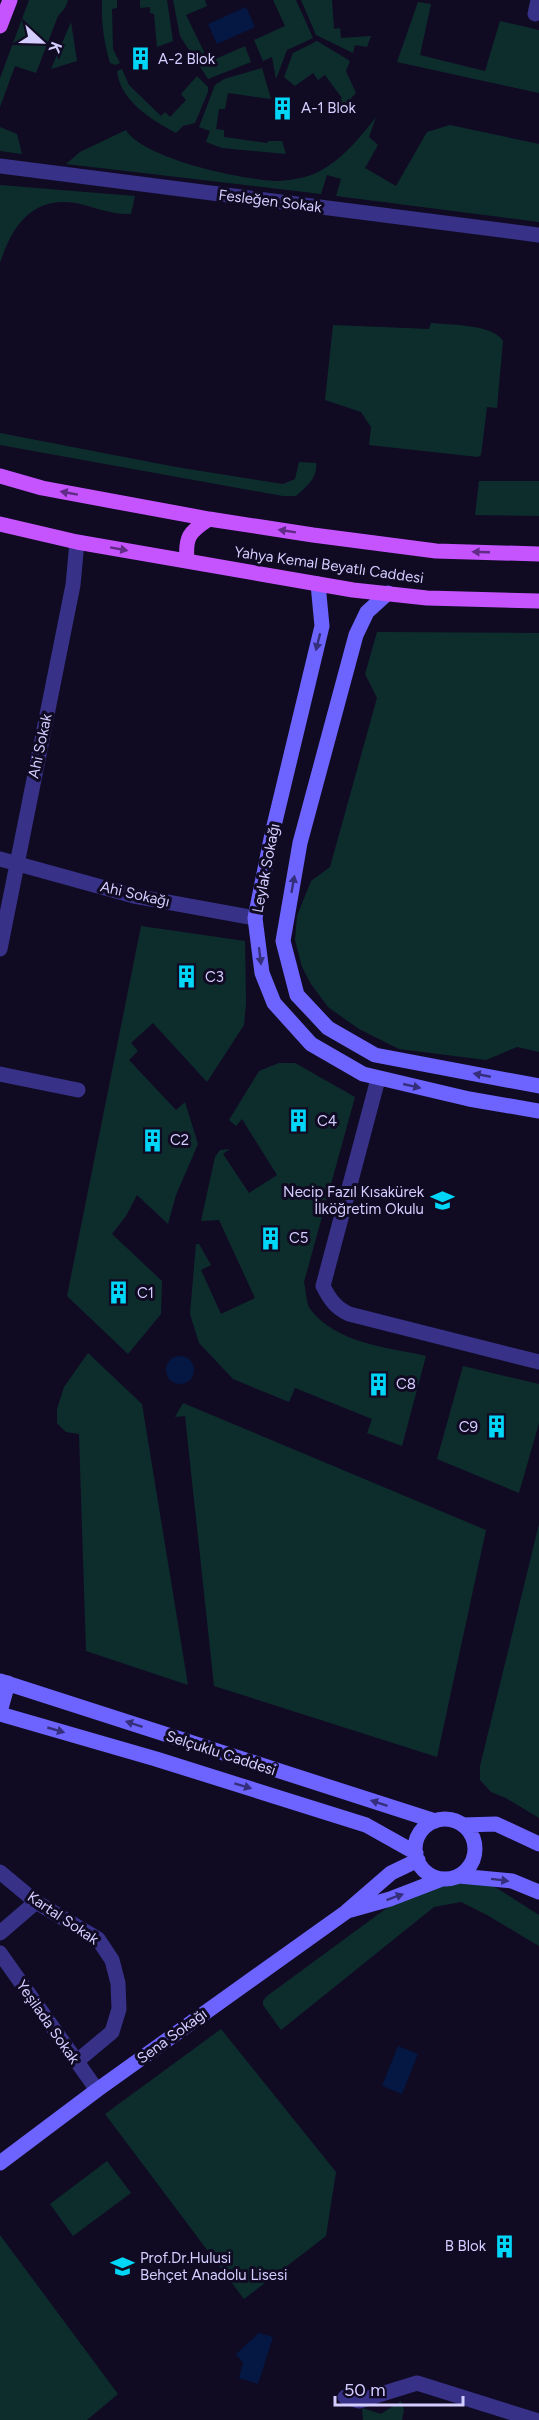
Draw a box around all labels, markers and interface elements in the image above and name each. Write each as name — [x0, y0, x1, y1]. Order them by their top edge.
north arrow — [12, 12, 72, 72]
text: K — [45, 39, 66, 56]
building icon: A-2 Blok — [127, 46, 153, 72]
place label: A-2 Blok — [158, 50, 216, 68]
building icon: A-1 Blok — [270, 95, 296, 121]
place label: A-1 Blok — [301, 99, 356, 117]
street label: Fesleğen Sokak — [217, 186, 323, 216]
one-way arrow — [59, 488, 78, 497]
one-way arrow — [277, 526, 296, 535]
street label: Yahya Kemal Beyatlı Caddesi — [233, 543, 425, 587]
one-way arrow — [109, 545, 128, 554]
one-way arrow — [471, 548, 490, 557]
one-way arrow — [312, 633, 322, 651]
street label: Ahi Sokak — [24, 711, 56, 780]
street label: Leylak Sokağı — [249, 822, 283, 914]
one-way arrow — [288, 875, 297, 894]
street label: Ahi Sokağı — [99, 877, 171, 911]
one-way arrow — [255, 946, 264, 965]
building icon: C3 — [174, 964, 200, 990]
place label: C3 — [205, 968, 224, 986]
one-way arrow — [472, 1070, 491, 1079]
one-way arrow — [403, 1082, 422, 1092]
building icon: C4 — [286, 1108, 312, 1134]
place label: C4 — [317, 1112, 337, 1130]
building icon: C2 — [139, 1127, 165, 1153]
place label: C2 — [170, 1131, 189, 1149]
place label: Necip Fazıl Kısakürek İlköğretim Okulu — [283, 1183, 425, 1218]
school or university icon: Necip Fazıl Kısakürek İlköğretim Okulu — [429, 1188, 455, 1214]
building icon: C5 — [258, 1225, 284, 1251]
place label: C5 — [289, 1229, 308, 1247]
building icon: C1 — [106, 1280, 132, 1306]
place label: C1 — [137, 1284, 154, 1302]
building icon: C8 — [365, 1371, 391, 1397]
place label: C8 — [396, 1375, 416, 1393]
building icon: C9 — [483, 1414, 509, 1440]
place label: C9 — [459, 1418, 478, 1436]
one-way arrow — [125, 1719, 143, 1728]
one-way arrow — [47, 1726, 65, 1735]
street label: Selçuklu Caddesi — [164, 1727, 278, 1779]
one-way arrow — [234, 1782, 252, 1791]
one-way arrow — [370, 1798, 388, 1808]
one-way arrow — [491, 1875, 510, 1885]
street label: Kartal Sokak — [24, 1888, 103, 1949]
one-way arrow — [386, 1892, 404, 1902]
street label: Yeşilada Sokak — [13, 1977, 84, 2068]
street label: Sena Sokağı — [134, 2005, 210, 2067]
building icon: B Blok — [491, 2233, 517, 2259]
place label: B Blok — [445, 2237, 487, 2255]
place label: Prof.Dr.Hulusi Behçet Anadolu Lisesi — [140, 2249, 287, 2284]
school or university icon: Prof.Dr.Hulusi Behçet Anadolu Lisesi — [109, 2254, 135, 2280]
scale bar — [335, 2369, 462, 2407]
text: 50 m — [344, 2379, 386, 2401]

